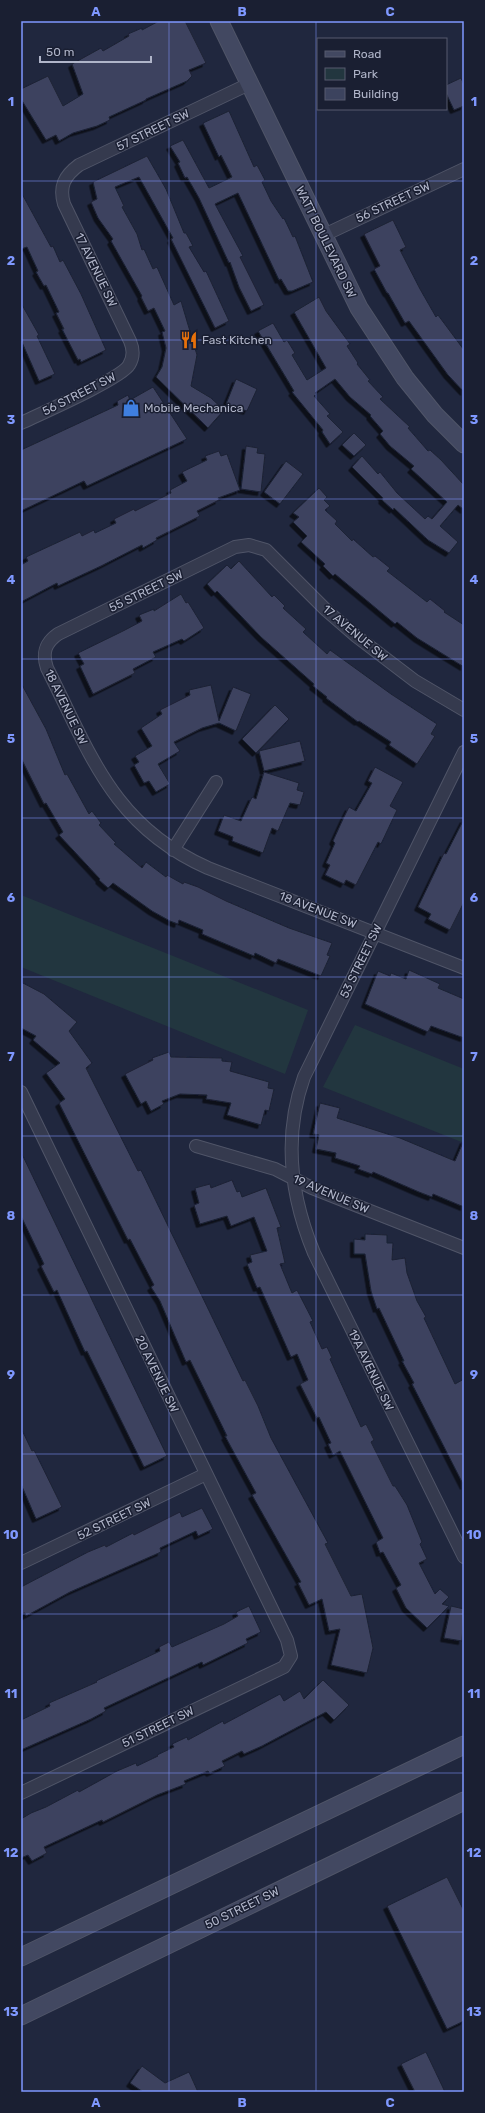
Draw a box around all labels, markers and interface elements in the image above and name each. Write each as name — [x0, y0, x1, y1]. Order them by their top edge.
text: A — [91, 4, 101, 19]
text: B — [237, 4, 247, 19]
text: C — [385, 4, 395, 19]
scale bar — [40, 38, 151, 64]
legend — [317, 38, 447, 110]
text: 50 m — [46, 45, 74, 59]
text: Road — [353, 47, 381, 61]
text: Park — [353, 67, 379, 81]
text: Building — [353, 87, 399, 101]
text: 1 — [8, 94, 14, 109]
text: 1 — [471, 94, 477, 109]
street label: 57 STREET SW — [114, 106, 192, 154]
street label: 56 STREET SW — [354, 178, 433, 225]
street label: WATT BOULEVARD SW — [293, 184, 359, 301]
street label: 17 AVENUE SW — [72, 231, 120, 310]
text: 2 — [7, 253, 15, 268]
text: 2 — [470, 253, 478, 268]
restaurant icon: Fast Kitchen — [179, 330, 199, 350]
place label: Fast Kitchen — [202, 333, 272, 347]
street label: 56 STREET SW — [40, 369, 118, 419]
shop icon: Mobile Mechanica — [121, 398, 141, 418]
place label: Mobile Mechanica — [144, 401, 243, 415]
text: 3 — [7, 412, 16, 427]
text: 3 — [470, 412, 479, 427]
street label: 55 STREET SW — [107, 567, 186, 615]
text: 4 — [7, 572, 16, 587]
text: 4 — [470, 572, 479, 587]
street label: 17 AVENUE SW — [320, 602, 391, 664]
street label: 18 AVENUE SW — [42, 667, 90, 747]
text: 5 — [7, 731, 15, 746]
text: 5 — [470, 731, 478, 746]
street label: 18 AVENUE SW — [277, 889, 359, 931]
text: 6 — [7, 890, 16, 905]
text: 6 — [470, 890, 479, 905]
street label: 53 STREET SW — [337, 921, 385, 1000]
text: 7 — [7, 1049, 15, 1064]
text: 7 — [470, 1049, 478, 1064]
street label: 19 AVENUE SW — [291, 1172, 372, 1216]
text: 8 — [7, 1208, 16, 1223]
text: 8 — [470, 1208, 479, 1223]
street label: 19A AVENUE SW — [345, 1327, 397, 1413]
street label: 20 AVENUE SW — [132, 1333, 182, 1415]
text: 9 — [7, 1367, 15, 1382]
text: 9 — [470, 1367, 478, 1382]
street label: 52 STREET SW — [75, 1495, 154, 1543]
text: 10 — [3, 1527, 19, 1542]
text: 10 — [466, 1527, 482, 1542]
text: 11 — [5, 1686, 17, 1701]
text: 11 — [468, 1686, 480, 1701]
street label: 51 STREET SW — [120, 1703, 197, 1750]
text: 12 — [4, 1845, 18, 1860]
text: 12 — [467, 1845, 481, 1860]
street label: 50 STREET SW — [203, 1884, 282, 1932]
text: 13 — [3, 2004, 19, 2019]
text: 13 — [466, 2004, 482, 2019]
text: A — [91, 2095, 101, 2110]
text: B — [237, 2095, 247, 2110]
text: C — [385, 2095, 395, 2110]

